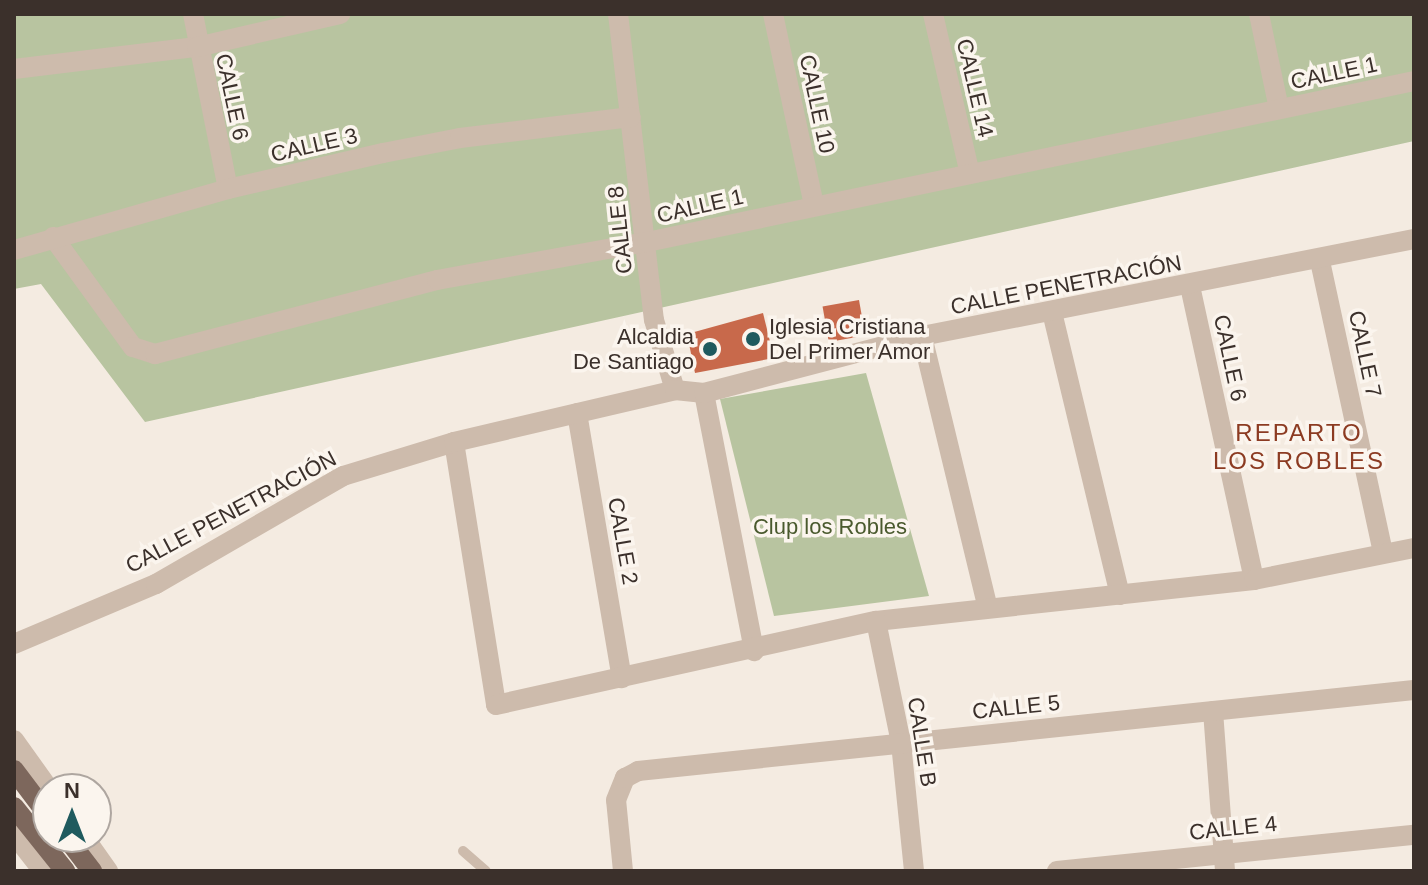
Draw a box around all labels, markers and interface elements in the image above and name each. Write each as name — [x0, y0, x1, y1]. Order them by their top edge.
street label: CALLE 14 — [951, 36, 999, 140]
street label: CALLE 6 — [210, 51, 254, 143]
street label: CALLE 1 — [1288, 51, 1380, 95]
street label: CALLE 10 — [794, 52, 840, 156]
street label: CALLE 3 — [268, 122, 360, 168]
street label: CALLE 1 — [654, 183, 746, 229]
street label: CALLE 8 — [602, 185, 638, 275]
street label: CALLE PENETRACIÓN — [948, 250, 1184, 320]
street label: CALLE 7 — [1343, 308, 1387, 400]
street label: CALLE 6 — [1208, 312, 1252, 404]
place label: Iglesia Cristiana Del Primer Amor — [769, 313, 932, 364]
place label: Alcaldia De Santiago — [573, 323, 694, 374]
marker: Iglesia Cristiana Del Primer Amor — [744, 330, 762, 348]
marker: Alcaldia De Santiago — [701, 340, 719, 358]
district label: REPARTO LOS ROBLES — [1213, 419, 1385, 475]
street label: CALLE PENETRACIÓN — [121, 445, 341, 579]
street label: CALLE 2 — [602, 495, 644, 587]
park label: Clup los Robles — [753, 514, 907, 540]
street label: CALLE 5 — [971, 689, 1061, 725]
street label: CALLE B — [902, 695, 942, 789]
north arrow — [32, 773, 112, 853]
text: N — [64, 778, 80, 803]
street label: CALLE 4 — [1188, 810, 1278, 846]

